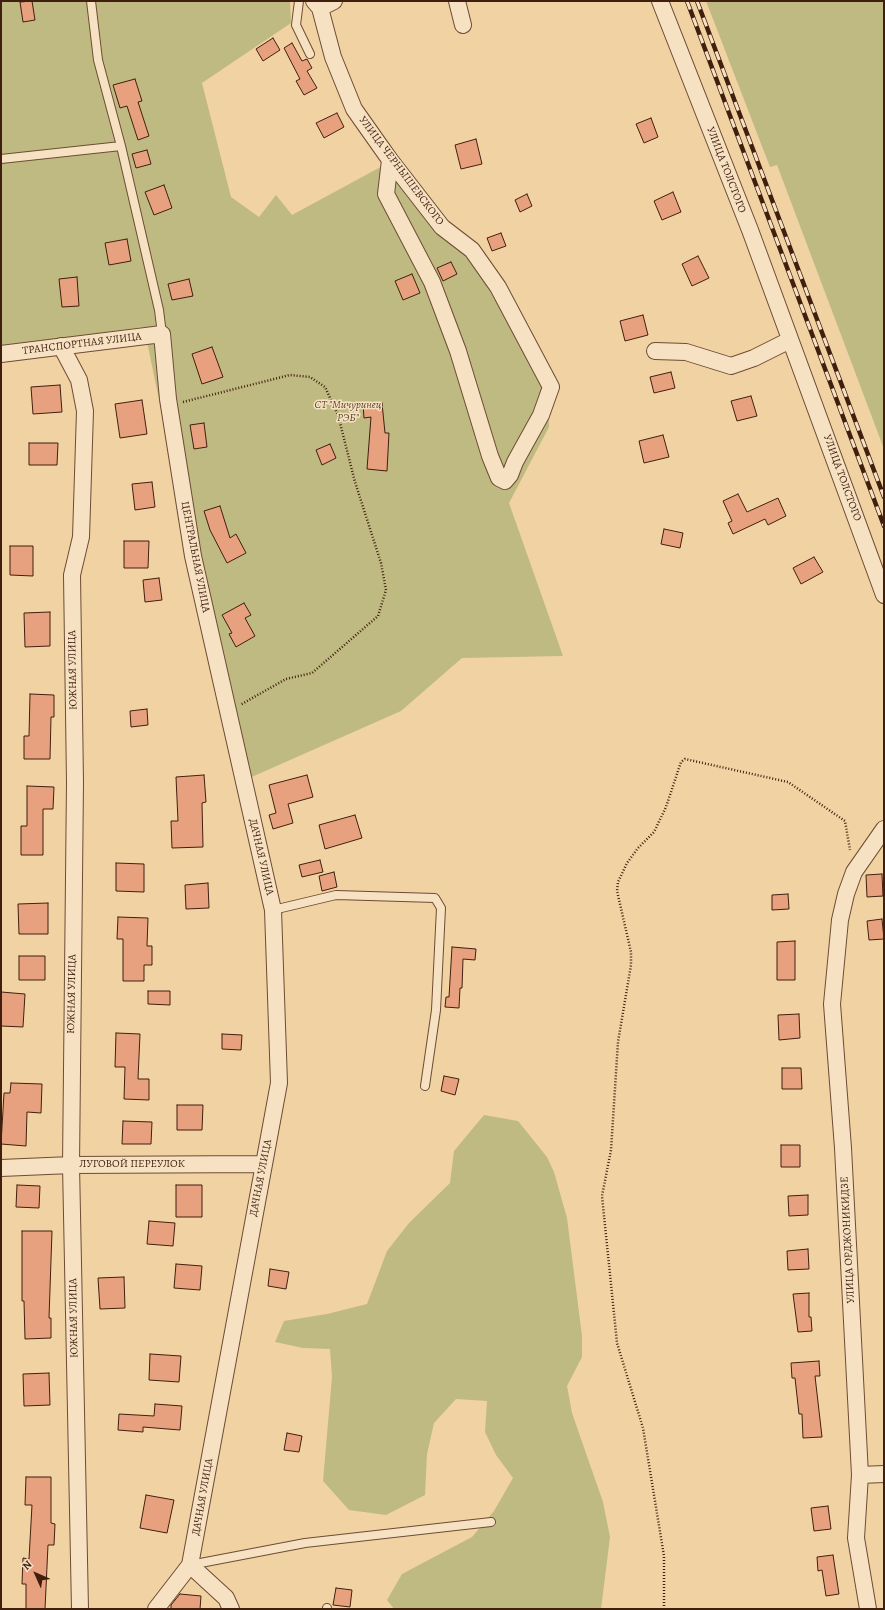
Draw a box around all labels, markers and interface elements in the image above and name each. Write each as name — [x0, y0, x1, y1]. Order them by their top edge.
street label: УЛИЦА ЧЕРНЫШЕВСКОГО — [356, 114, 446, 228]
street label: УЛИЦА ТОЛСТОГО — [704, 125, 748, 215]
street label: ТРАНСПОРТНАЯ УЛИЦА — [22, 330, 142, 358]
park label: СТ "Мичуринец РЭБ" — [315, 398, 381, 424]
street label: УЛИЦА ТОЛСТОГО — [820, 433, 864, 523]
street label: ЦЕНТРАЛЬНАЯ УЛИЦА — [178, 500, 212, 614]
street label: ЮЖНАЯ УЛИЦА — [66, 630, 80, 710]
street label: ДАЧНАЯ УЛИЦА — [246, 817, 276, 897]
street label: ЮЖНАЯ УЛИЦА — [65, 954, 79, 1034]
street label: ДАЧНАЯ УЛИЦА — [247, 1138, 275, 1218]
street label: ЛУГОВОЙ ПЕРЕУЛОК — [79, 1157, 185, 1171]
street label: УЛИЦА ОРДЖОНИКИДЗЕ — [838, 1176, 858, 1304]
street label: ЮЖНАЯ УЛИЦА — [67, 1278, 81, 1358]
street label: ДАЧНАЯ УЛИЦА — [190, 1457, 216, 1537]
north arrow — [16, 1554, 56, 1594]
text: N — [19, 1557, 35, 1573]

